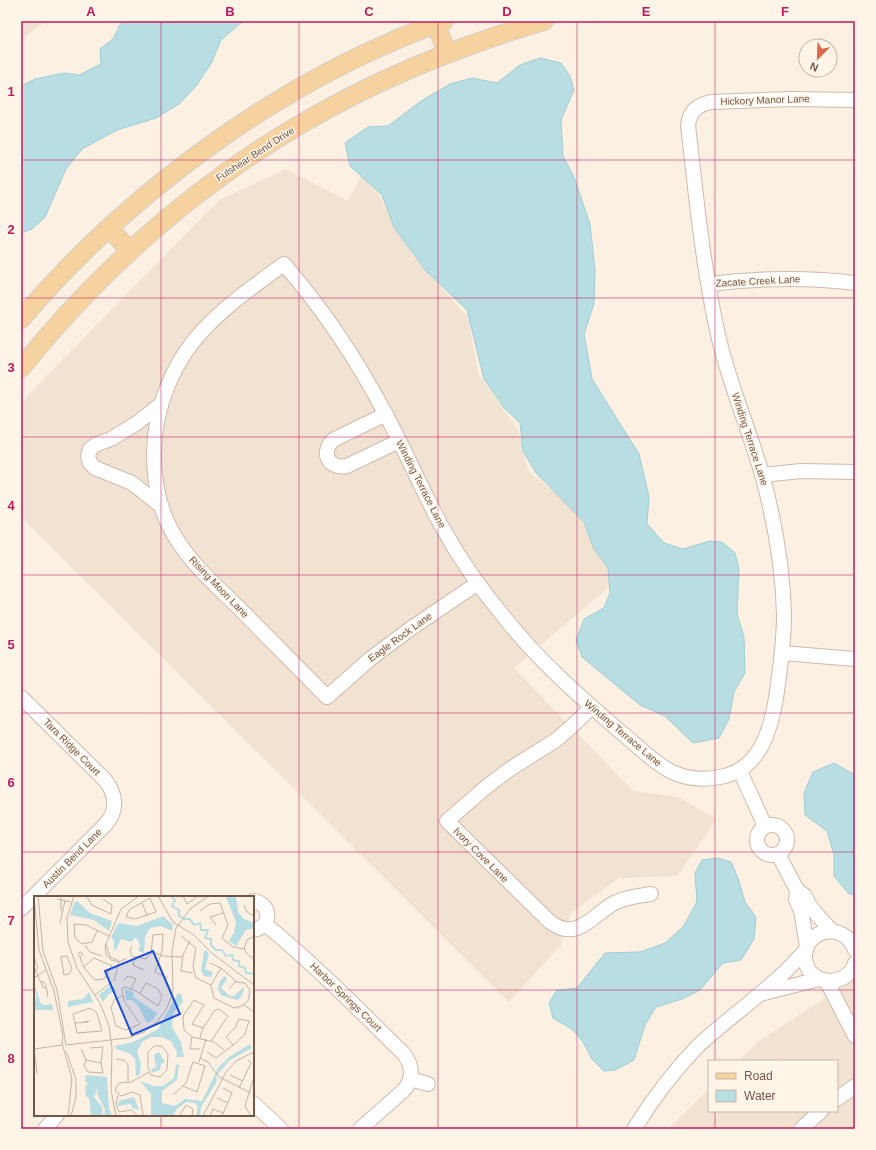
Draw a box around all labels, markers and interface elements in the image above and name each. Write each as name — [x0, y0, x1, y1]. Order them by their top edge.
text: A — [86, 4, 96, 19]
text: B — [225, 4, 235, 19]
text: C — [364, 4, 374, 19]
text: D — [502, 4, 512, 19]
text: E — [642, 4, 651, 19]
text: F — [781, 4, 789, 19]
north arrow — [798, 38, 838, 78]
text: N — [808, 60, 820, 74]
text: 1 — [7, 84, 15, 99]
street label: Hickory Manor Lane — [720, 93, 810, 107]
street label: Fulshear Bend Drive — [214, 124, 297, 183]
text: 2 — [7, 222, 15, 237]
street label: Zacate Creek Lane — [715, 273, 801, 289]
text: 3 — [7, 360, 15, 375]
street label: Winding Terrace Lane — [730, 391, 770, 487]
street label: Winding Terrace Lane — [394, 438, 448, 530]
text: 4 — [7, 498, 15, 513]
street label: Rising Moon Lane — [187, 554, 251, 620]
street label: Eagle Rock Lane — [366, 610, 434, 664]
text: 5 — [7, 637, 15, 652]
street label: Winding Terrace Lane — [582, 698, 664, 769]
street label: Tara Ridge Court — [41, 716, 103, 778]
text: 6 — [7, 775, 15, 790]
street label: Ivory Cove Lane — [451, 825, 511, 885]
street label: Austin Bend Lane — [40, 826, 104, 890]
inset map — [34, 896, 254, 1116]
text: 7 — [7, 913, 15, 928]
street label: Harbor Springs Court — [308, 960, 384, 1034]
text: 8 — [7, 1051, 15, 1066]
legend — [708, 1060, 838, 1112]
text: Road — [744, 1069, 773, 1083]
text: Water — [744, 1089, 776, 1103]

